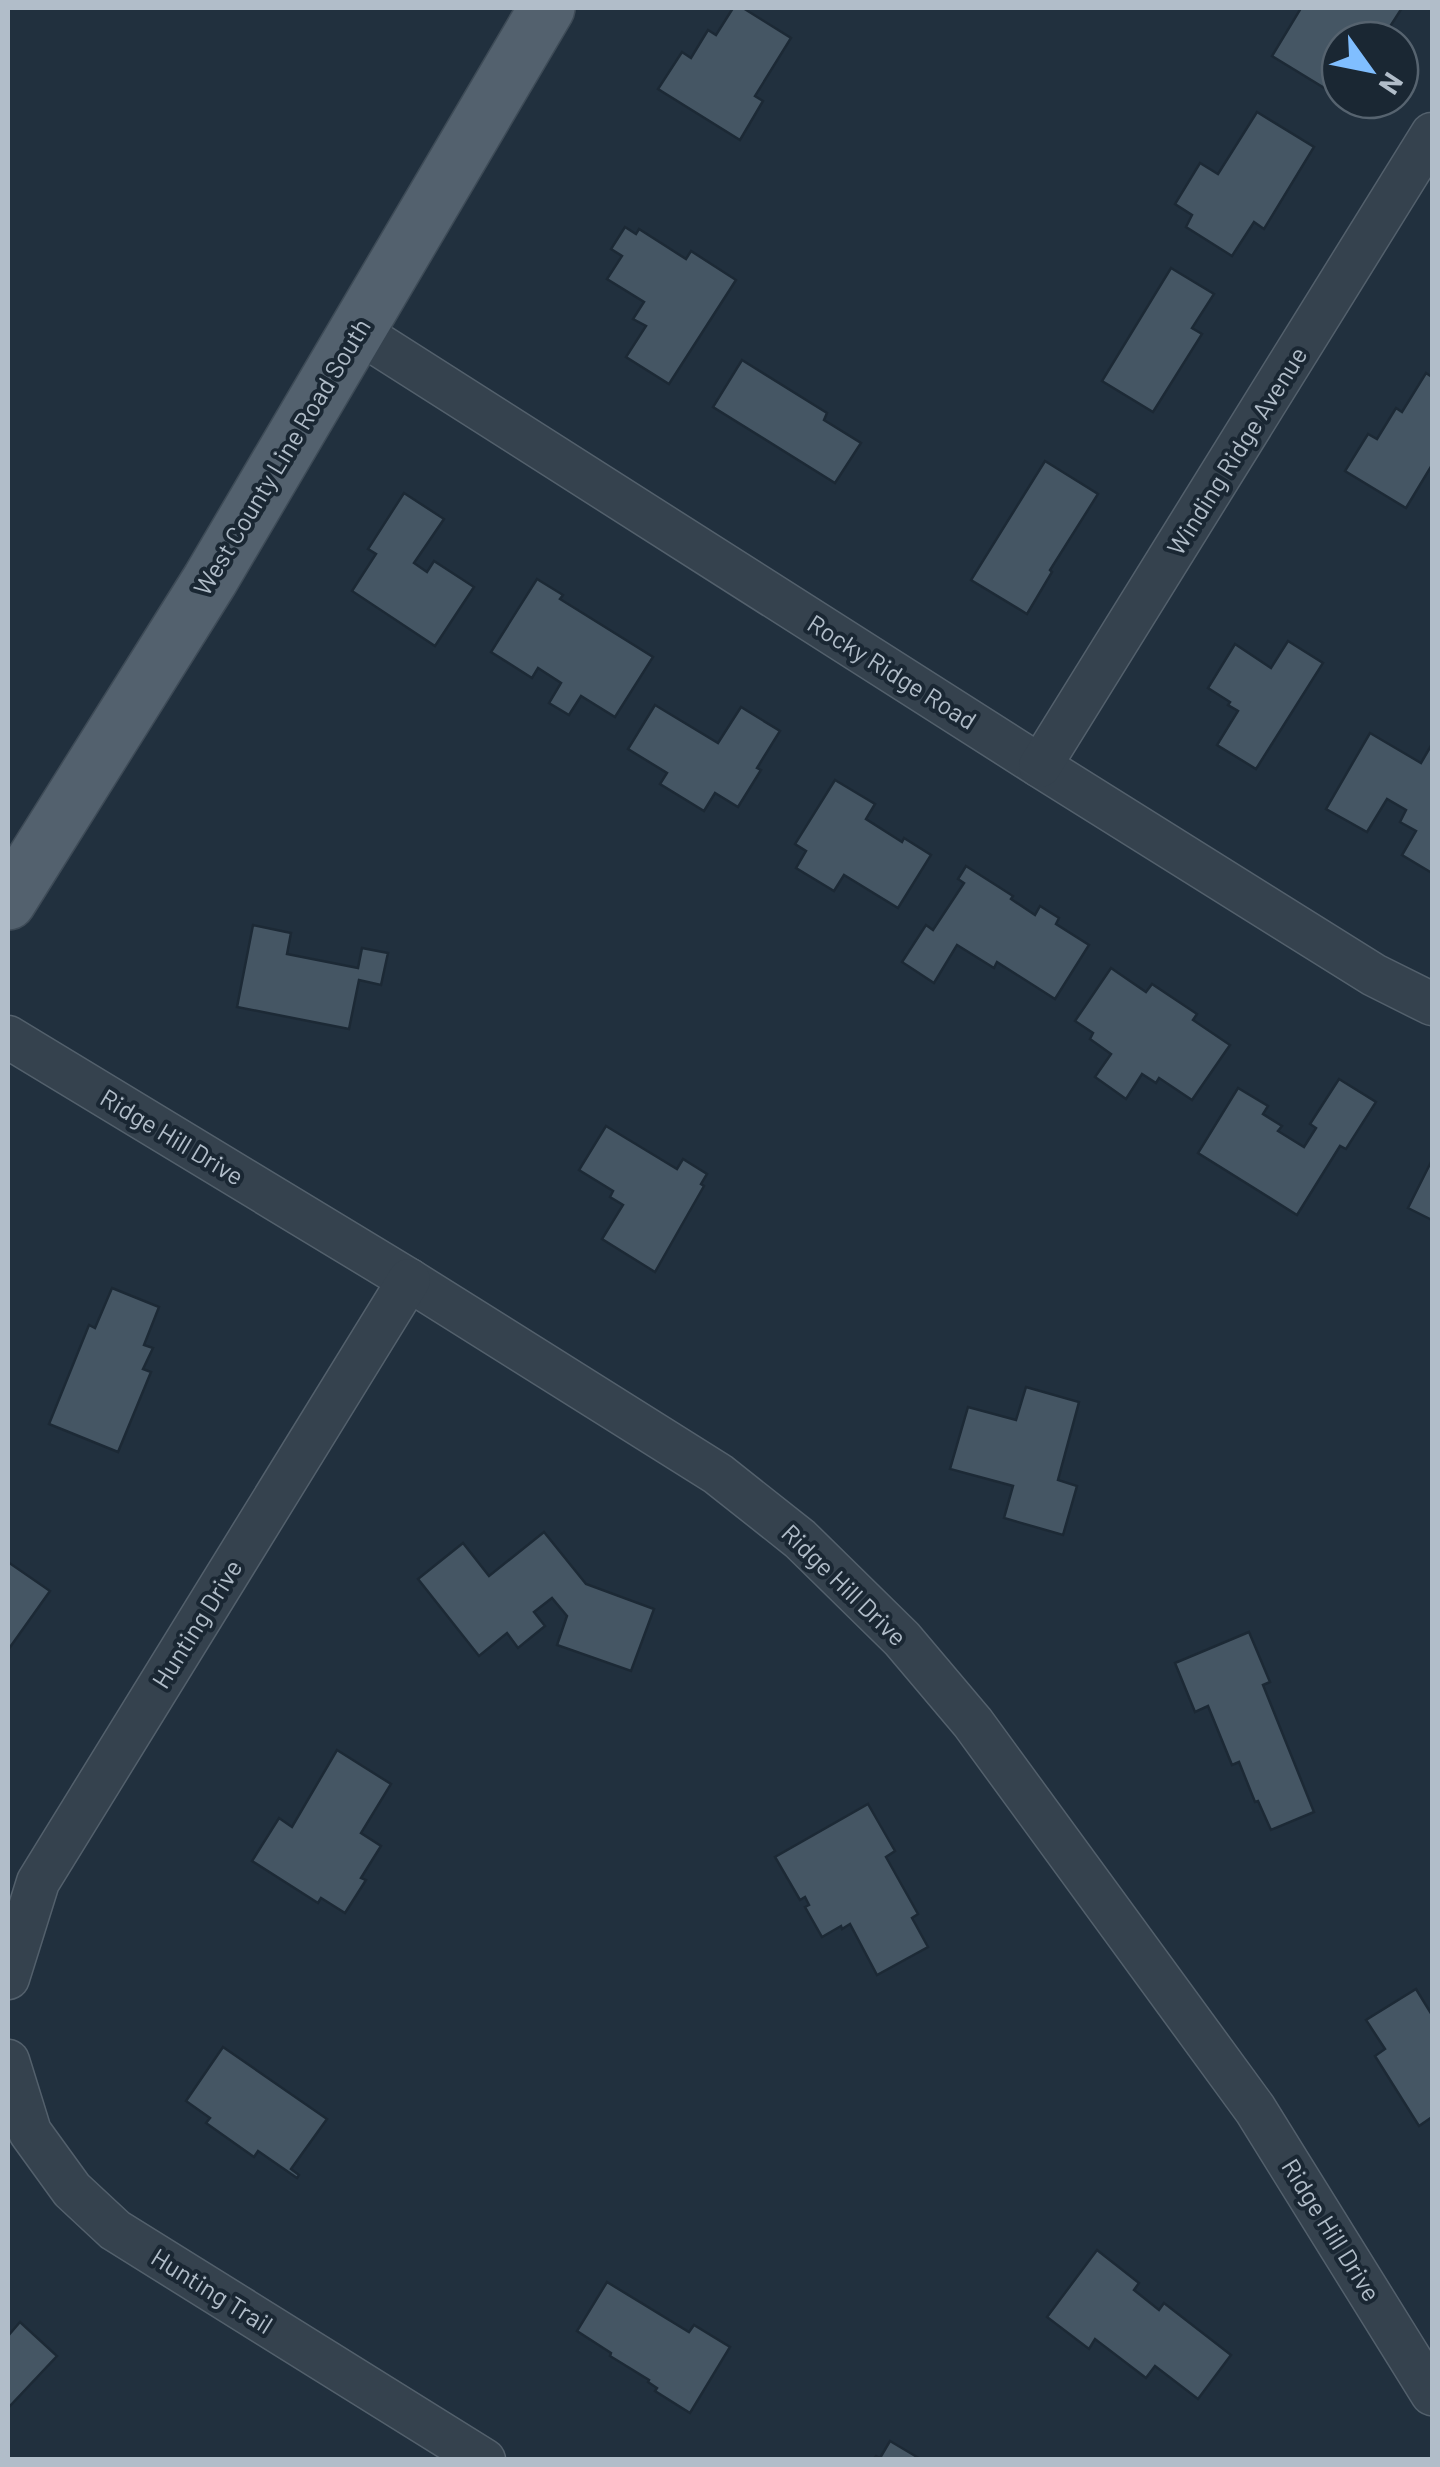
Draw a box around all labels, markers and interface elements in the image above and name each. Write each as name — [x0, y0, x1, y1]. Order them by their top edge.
north arrow — [1320, 20, 1420, 120]
text: N — [1372, 67, 1411, 101]
street label: West County Line Road South — [186, 313, 376, 600]
street label: Winding Ridge Avenue — [1160, 341, 1312, 560]
street label: Rocky Ridge Road — [803, 607, 982, 735]
street label: Ridge Hill Drive — [95, 1082, 250, 1191]
street label: Ridge Hill Drive — [776, 1517, 913, 1651]
street label: Hunting Drive — [145, 1554, 248, 1693]
street label: Ridge Hill Drive — [1276, 2153, 1387, 2306]
street label: Hunting Trail — [146, 2241, 279, 2339]

